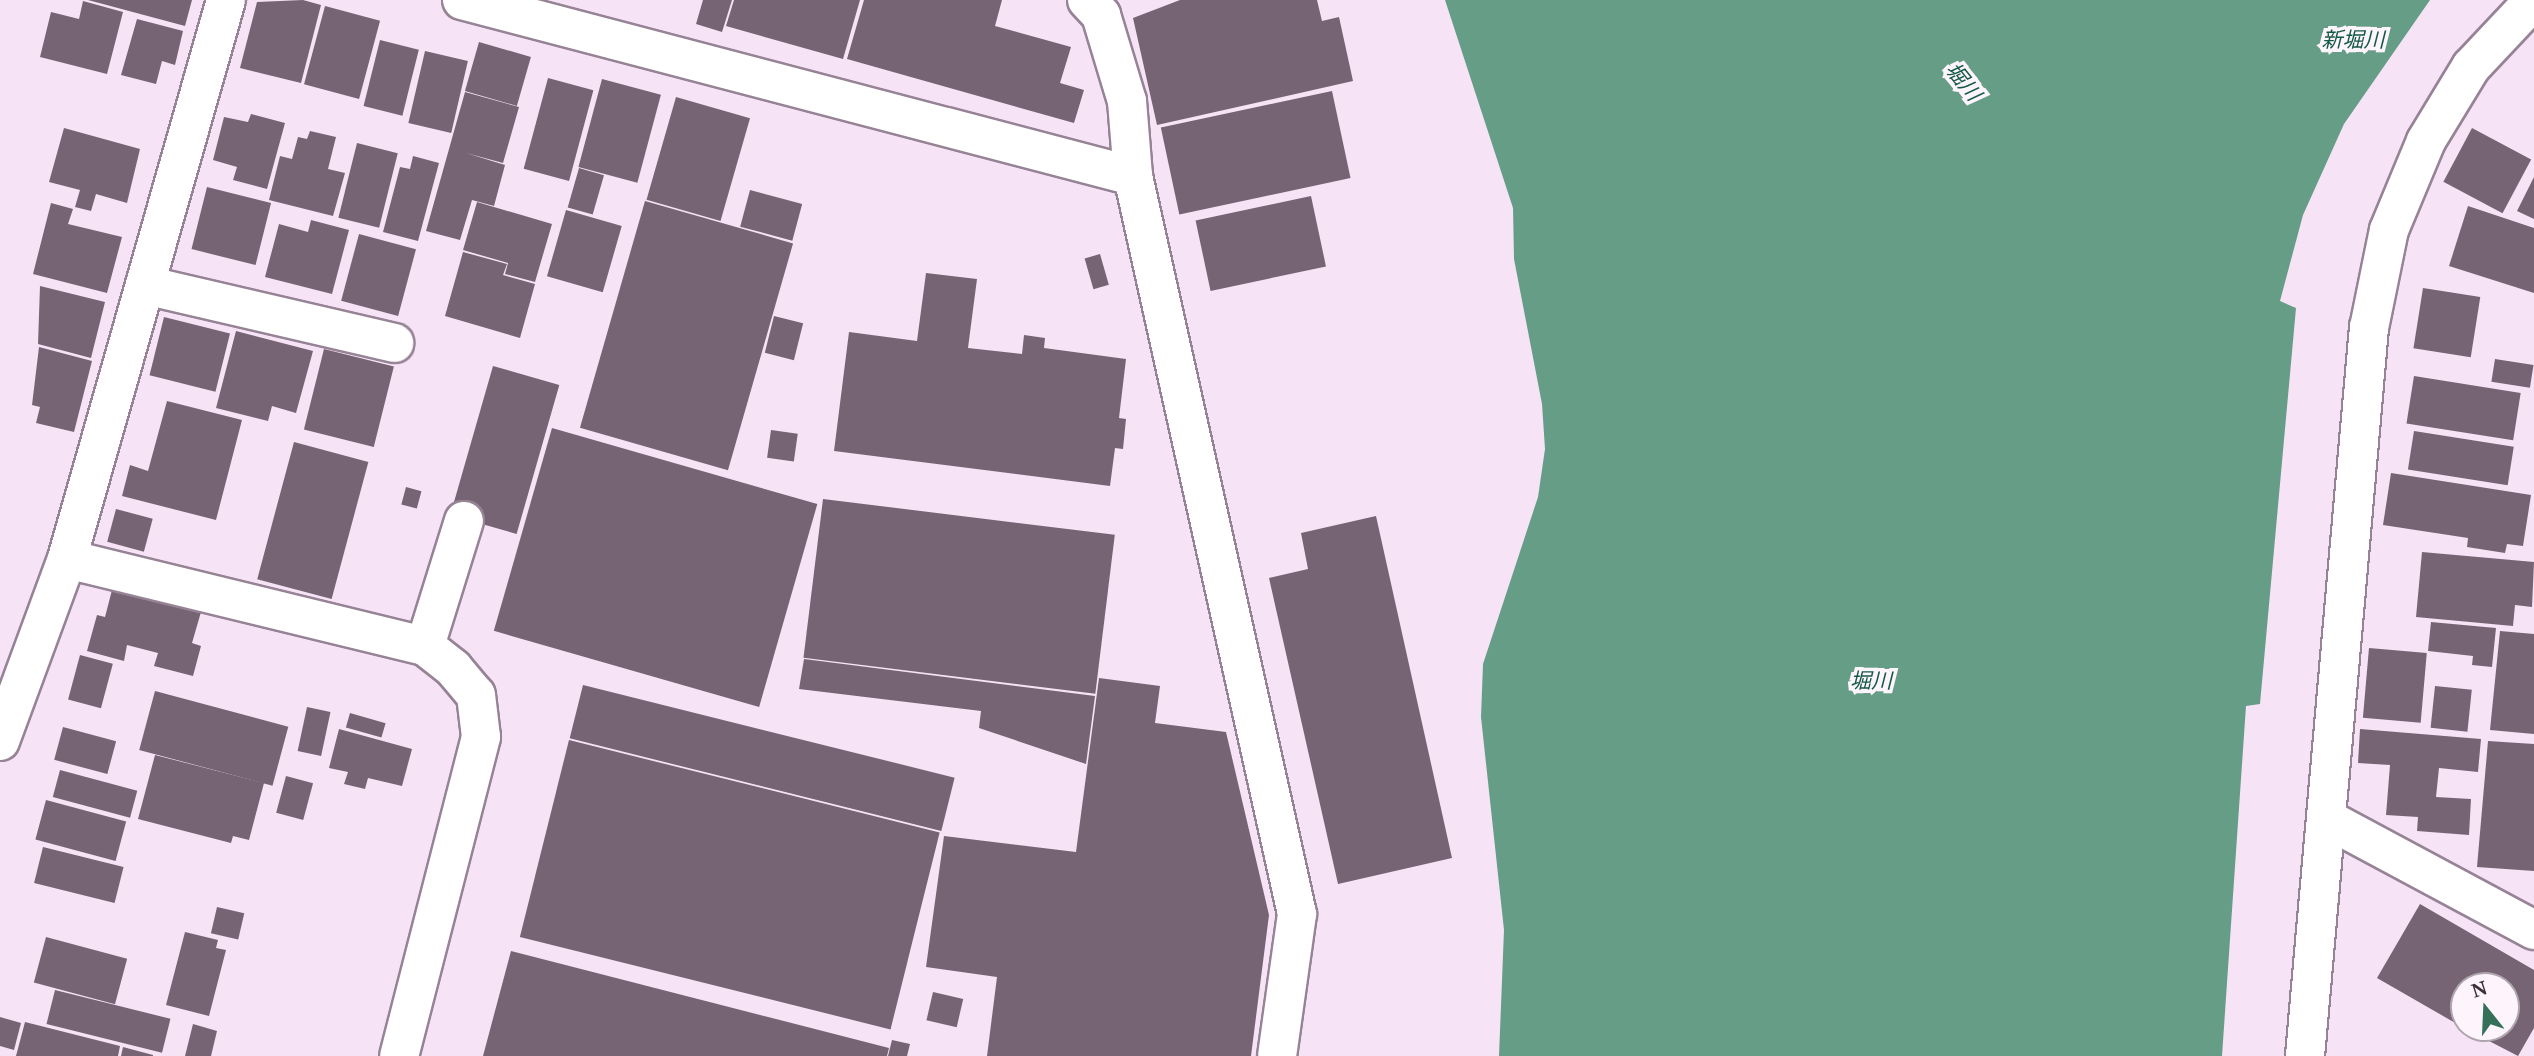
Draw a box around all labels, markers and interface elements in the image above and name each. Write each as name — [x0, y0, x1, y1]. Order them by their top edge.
water label: 新堀川 — [2322, 26, 2384, 52]
water label: 堀川 — [1941, 57, 1987, 105]
water label: 堀川 — [1850, 667, 1892, 693]
north arrow — [2450, 972, 2520, 1042]
text: N — [2468, 974, 2490, 1004]

